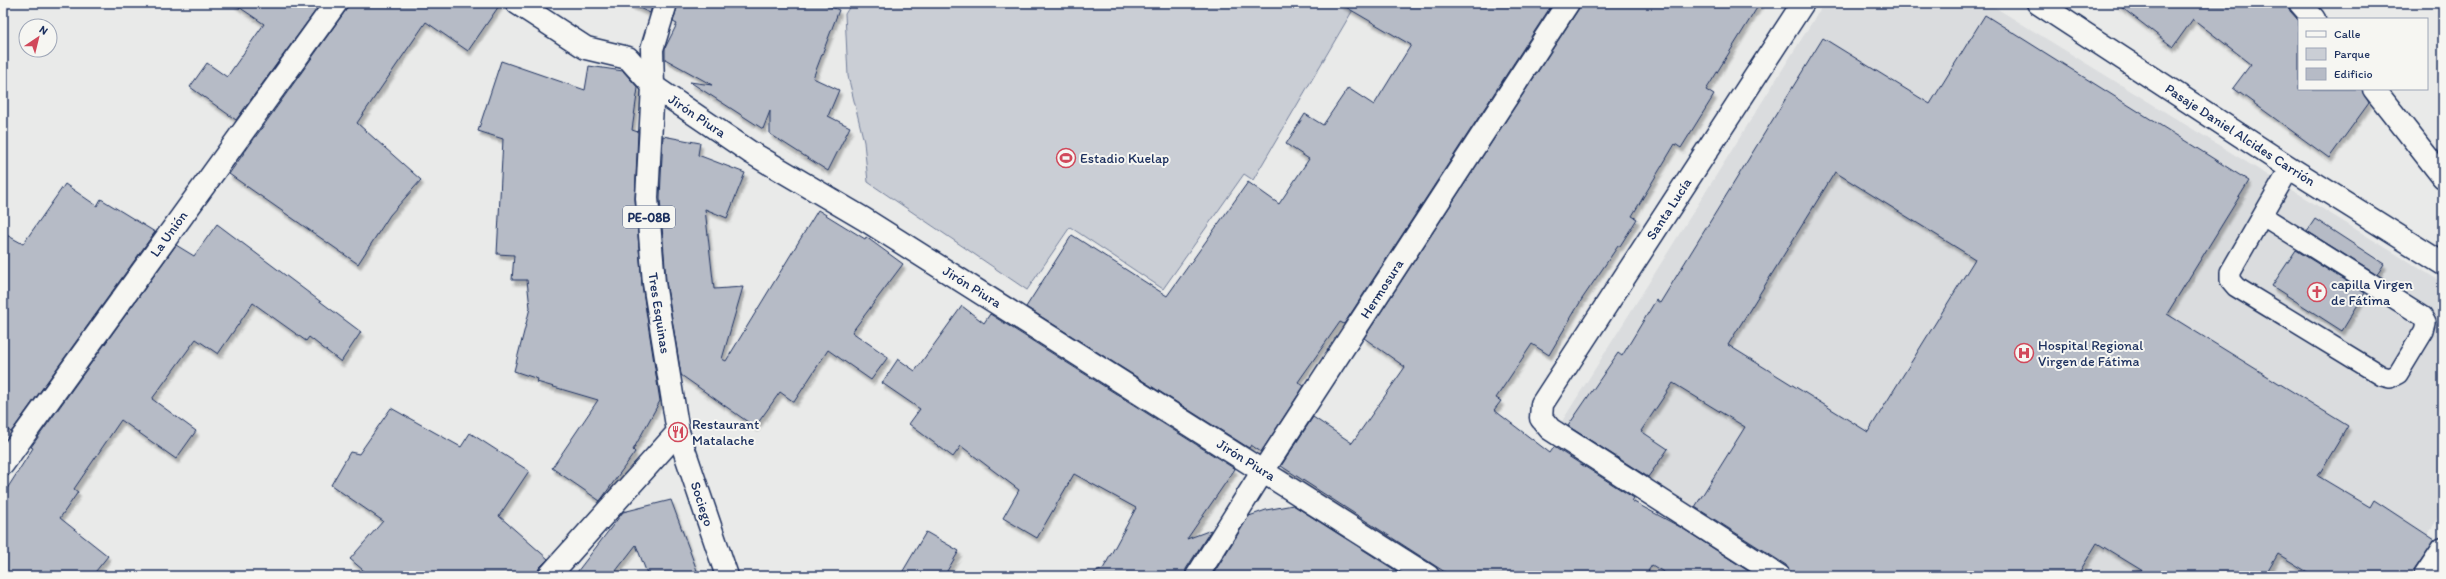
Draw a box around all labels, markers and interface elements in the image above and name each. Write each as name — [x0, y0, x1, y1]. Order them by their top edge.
north arrow — [18, 18, 58, 58]
legend — [2298, 18, 2428, 90]
text: N — [37, 23, 50, 38]
text: Calle — [2334, 27, 2361, 41]
text: Parque — [2334, 47, 2370, 61]
text: Edificio — [2334, 67, 2373, 81]
street label: Pasaje Daniel Alcides Carrión — [2162, 80, 2319, 190]
street label: Jirón Piura — [665, 90, 730, 142]
sports icon: Estadio Kuelap — [1055, 147, 1077, 169]
place label: Estadio Kuelap — [1080, 150, 1169, 167]
street label: Santa Lucía — [1643, 174, 1696, 243]
road number: PE-08B — [623, 206, 675, 228]
street label: La Unión — [147, 207, 192, 260]
street label: Hermosura — [1357, 256, 1408, 322]
street label: Jirón Piura — [940, 262, 1005, 312]
street label: Tres Esquinas — [644, 271, 674, 355]
place label: capilla Virgen de Fátima — [2331, 276, 2413, 309]
church icon: capilla Virgen de Fátima — [2306, 281, 2328, 303]
place label: Hospital Regional Virgen de Fátima — [2038, 337, 2143, 370]
hospital icon: Hospital Regional Virgen de Fátima — [2013, 342, 2035, 364]
place label: Restaurant Matalache — [692, 416, 759, 449]
restaurant icon: Restaurant Matalache — [667, 421, 689, 443]
street label: Jirón Piura — [1214, 435, 1279, 485]
street label: Sociego — [687, 479, 717, 529]

